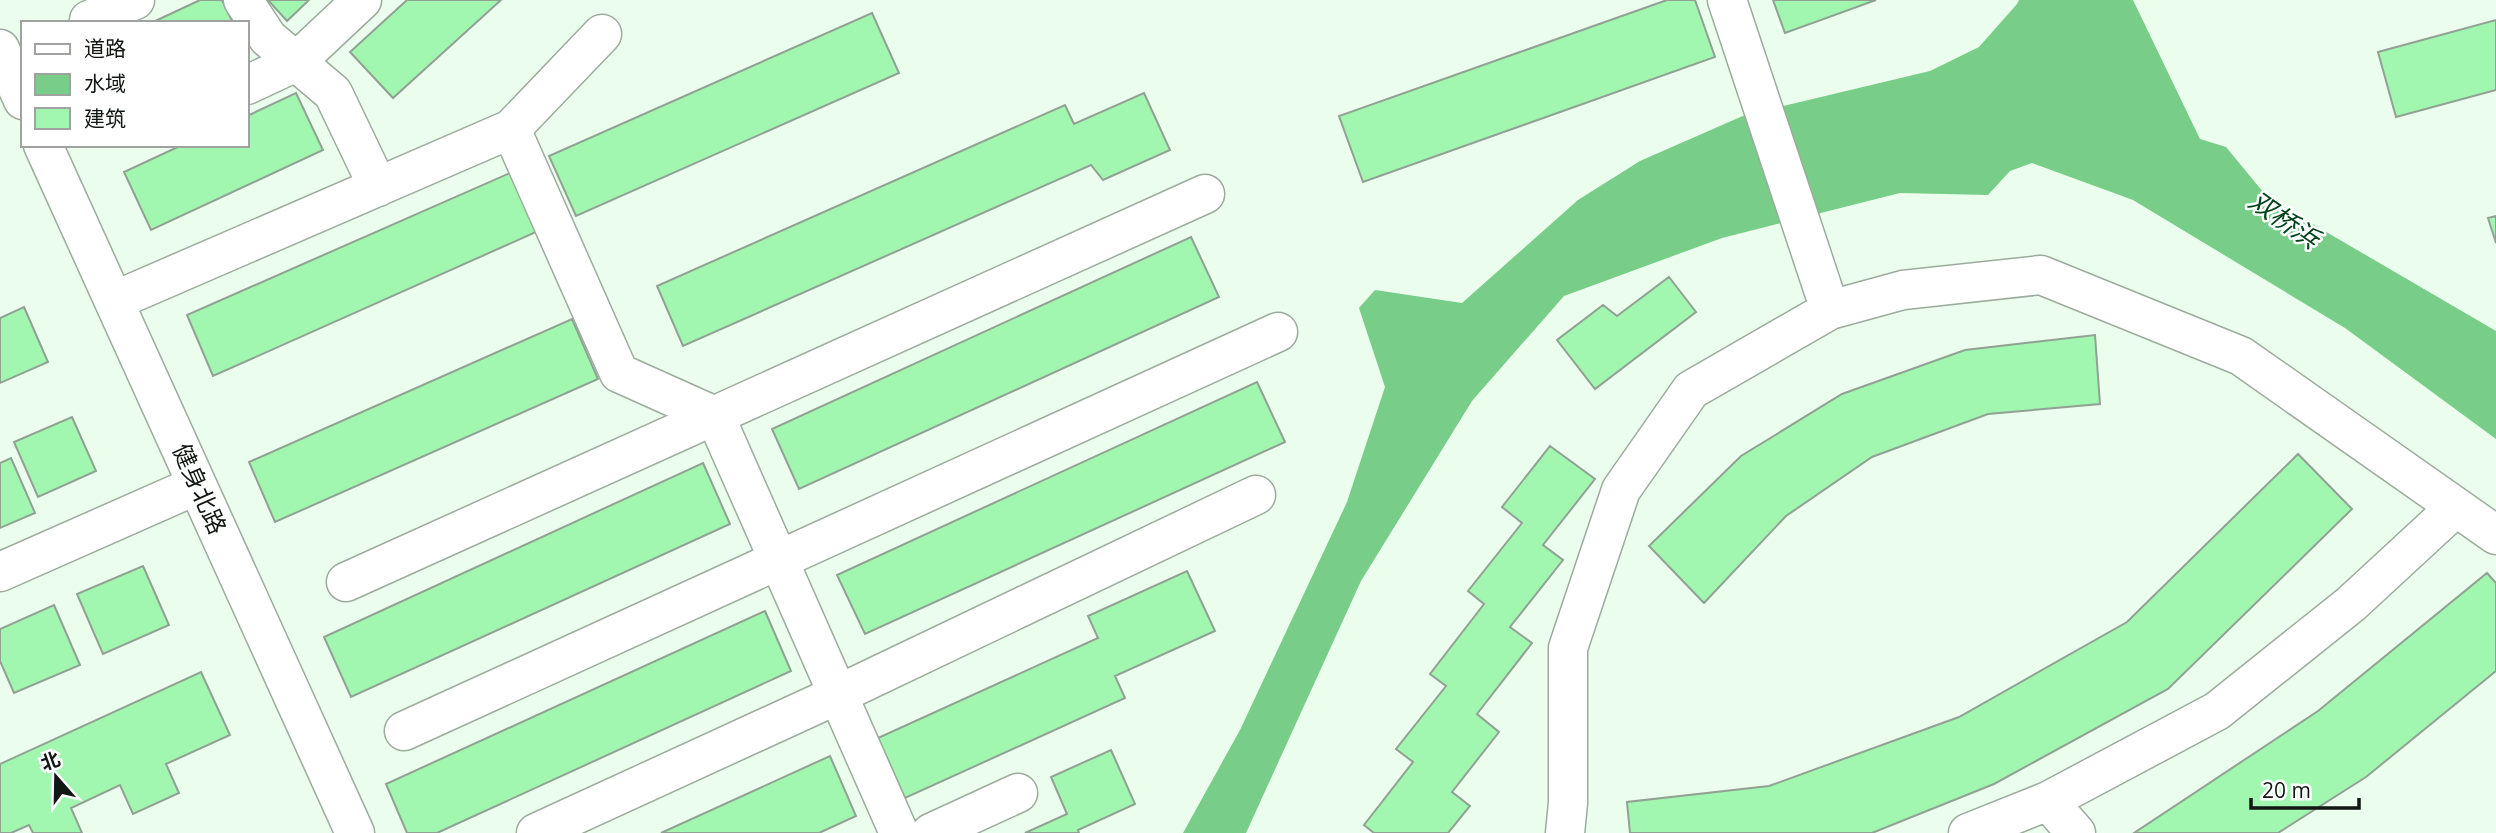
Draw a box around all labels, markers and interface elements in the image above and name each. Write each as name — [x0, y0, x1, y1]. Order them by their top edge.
legend — [21, 21, 248, 147]
text: 道路 — [84, 34, 126, 62]
text: 水域 — [84, 69, 126, 97]
text: 建筑 — [84, 104, 126, 132]
water label: 双桥浜 — [2242, 182, 2328, 257]
street label: 健身北路 — [166, 438, 235, 539]
north arrow — [21, 742, 91, 812]
text: 北 — [37, 746, 64, 776]
scale bar — [2251, 766, 2360, 810]
text: 20 m — [2262, 776, 2311, 804]

